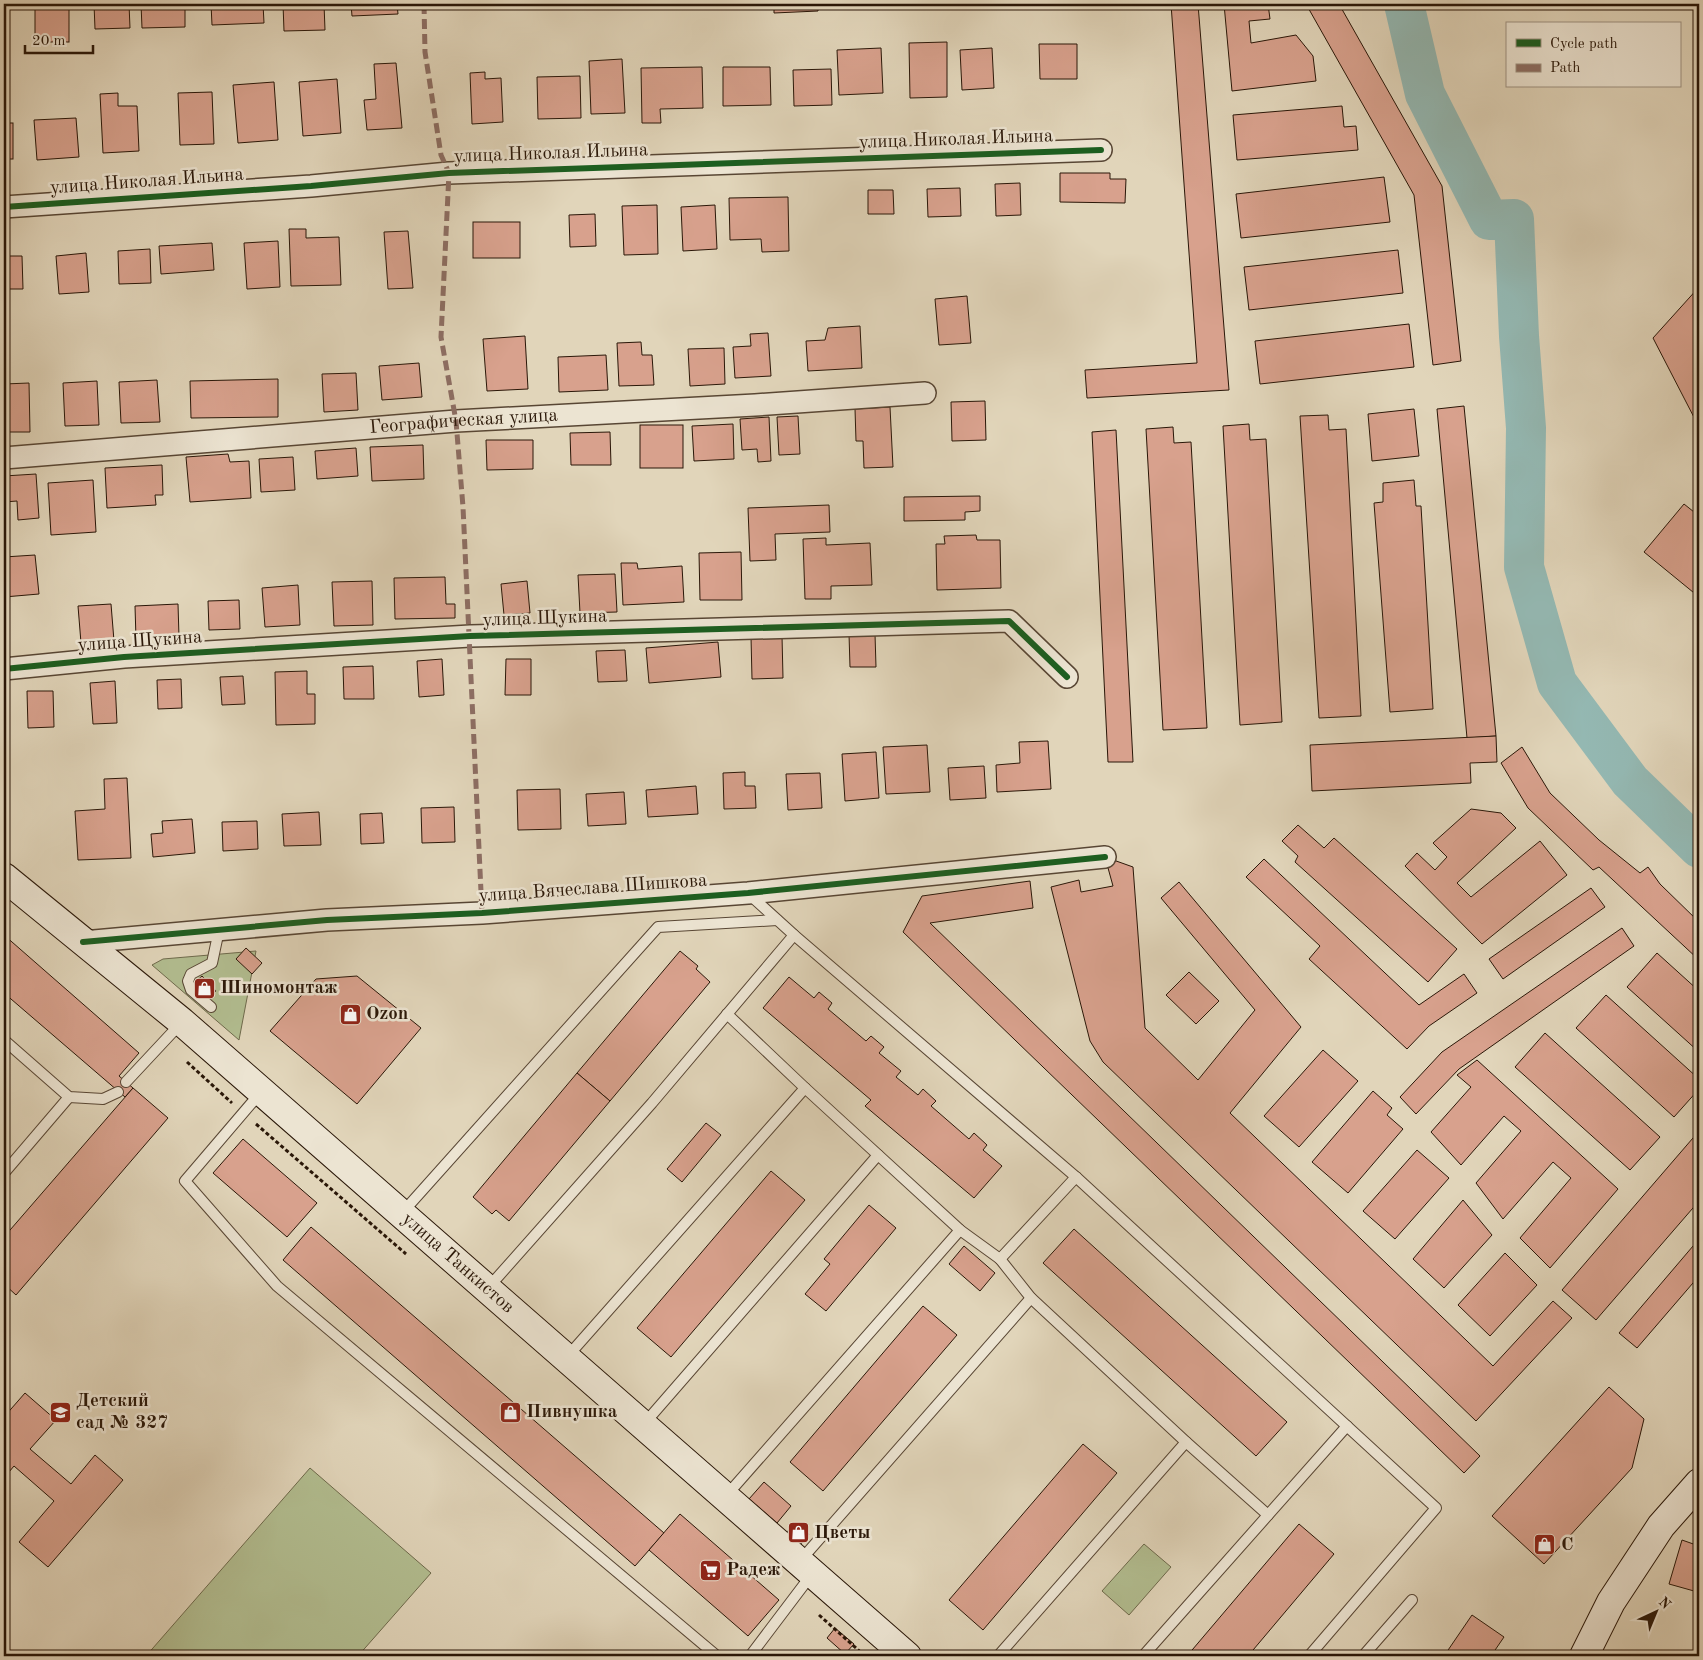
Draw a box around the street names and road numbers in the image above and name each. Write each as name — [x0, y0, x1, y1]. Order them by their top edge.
street label: улица Николая Ильина — [859, 127, 1054, 153]
street label: улица Николая Ильина — [454, 141, 649, 167]
street label: улица Николая Ильина — [49, 166, 245, 198]
street label: Географическая улица — [369, 406, 559, 438]
street label: улица Щукина — [482, 607, 608, 631]
street label: улица Щукина — [77, 628, 203, 656]
street label: улица Вячеслава Шишкова — [478, 871, 709, 906]
street label: улица Танкистов — [398, 1209, 518, 1317]

